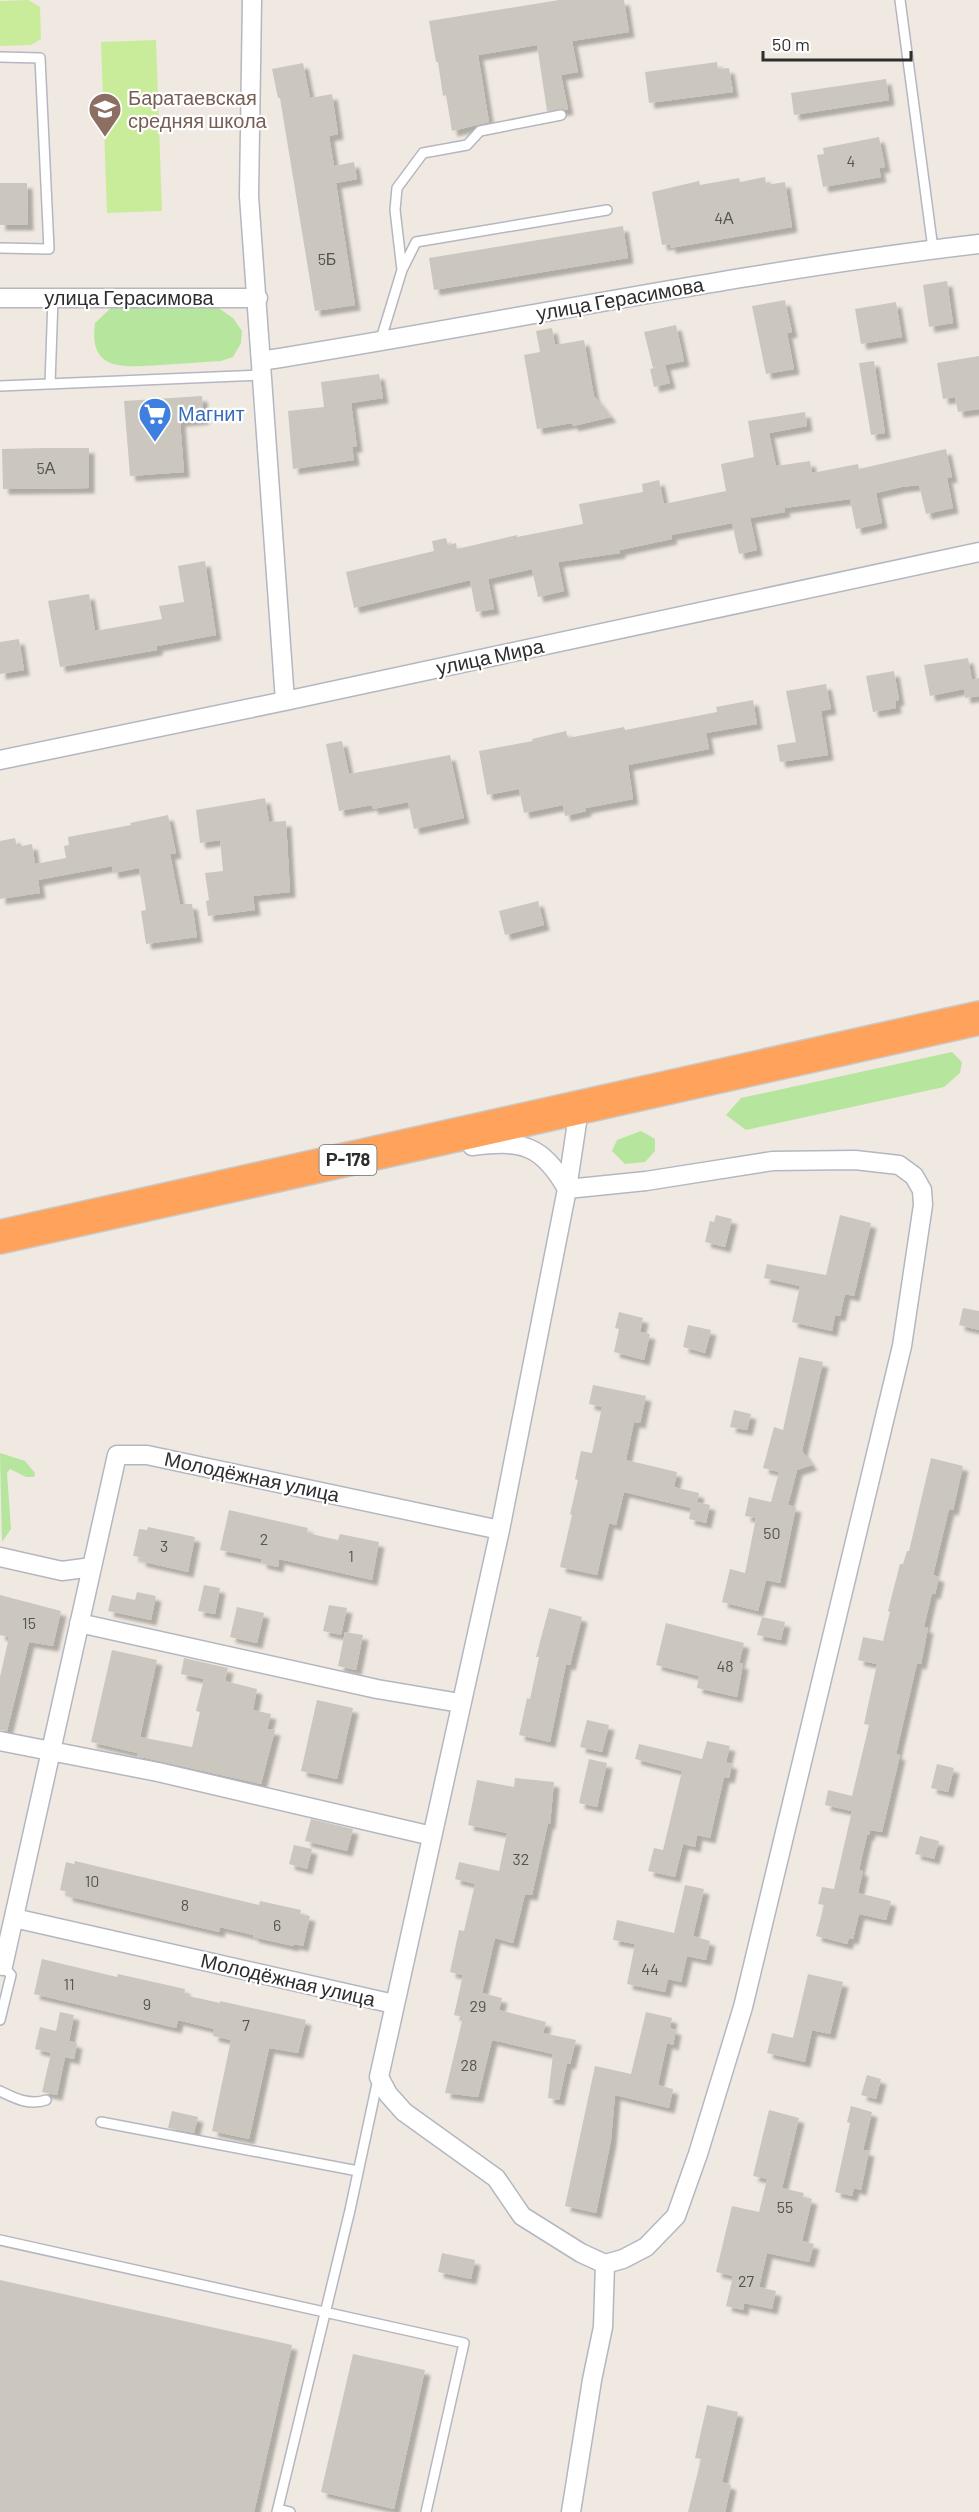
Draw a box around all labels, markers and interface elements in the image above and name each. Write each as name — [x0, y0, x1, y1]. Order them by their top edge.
scale bar — [763, 24, 912, 62]
text: 50 m — [772, 33, 810, 55]
place label: Баратаевская средняя школа — [128, 85, 268, 132]
school or university icon: Баратаевская средняя школа — [87, 91, 123, 138]
house number: 4 — [847, 151, 855, 170]
house number: 4А — [714, 208, 734, 227]
house number: 5Б — [318, 249, 336, 268]
street label: улица Герасимова — [534, 271, 706, 325]
street label: улица Герасимова — [44, 285, 215, 309]
supermarket icon: Магнит — [137, 396, 173, 443]
place label: Магнит — [178, 401, 245, 425]
house number: 5А — [37, 458, 56, 477]
street label: улица Мира — [434, 633, 546, 679]
road number: Р-178 — [320, 1145, 376, 1175]
street label: Молодёжная улица — [163, 1446, 343, 1506]
house number: 50 — [763, 1523, 781, 1542]
house number: 2 — [260, 1529, 268, 1548]
house number: 3 — [160, 1536, 168, 1555]
house number: 1 — [348, 1546, 354, 1565]
house number: 15 — [22, 1613, 36, 1632]
house number: 48 — [716, 1656, 734, 1675]
house number: 32 — [513, 1849, 529, 1868]
house number: 10 — [85, 1871, 99, 1890]
house number: 8 — [181, 1895, 189, 1914]
house number: 6 — [273, 1915, 281, 1934]
street label: Молодёжная улица — [199, 1947, 379, 2011]
house number: 44 — [641, 1959, 659, 1978]
house number: 11 — [63, 1974, 75, 1993]
house number: 9 — [143, 1994, 151, 2013]
house number: 29 — [470, 1996, 486, 2015]
house number: 7 — [242, 2015, 250, 2034]
house number: 28 — [461, 2055, 477, 2074]
house number: 55 — [777, 2197, 793, 2216]
house number: 27 — [738, 2271, 754, 2290]

